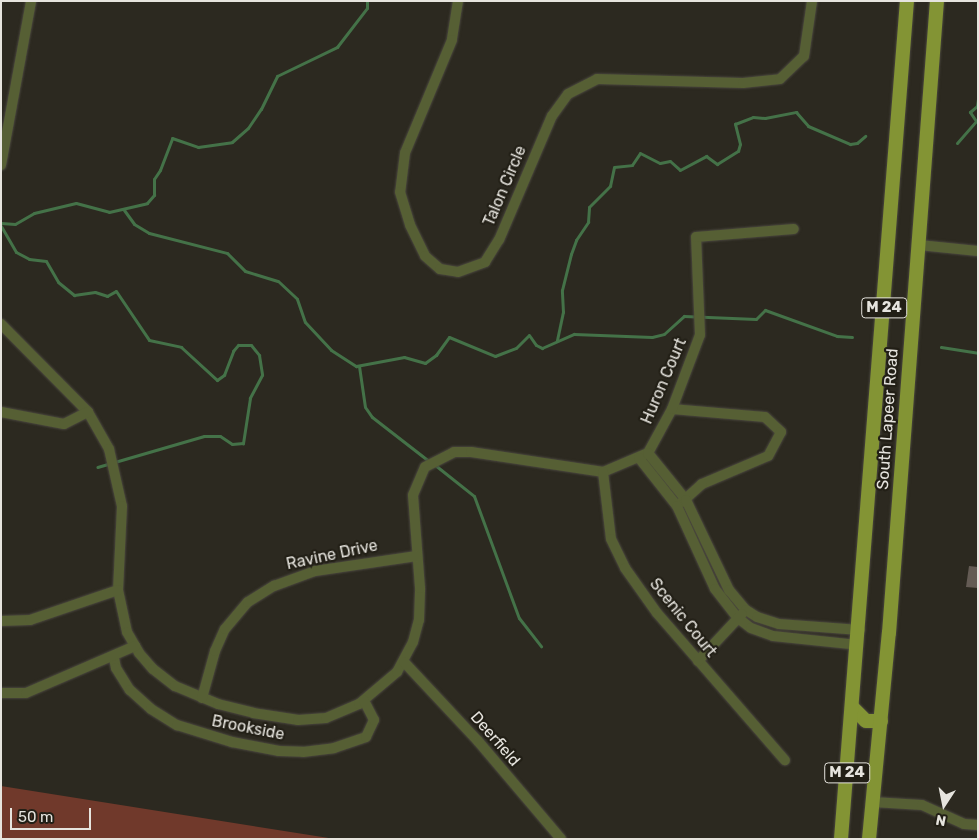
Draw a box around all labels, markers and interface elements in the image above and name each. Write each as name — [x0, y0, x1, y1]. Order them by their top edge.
street label: Talon Circle — [479, 143, 531, 229]
road number: M 24 — [860, 296, 908, 320]
street label: Huron Court — [637, 335, 691, 427]
street label: South Lapeer Road — [873, 348, 903, 490]
street label: Ravine Drive — [285, 536, 379, 574]
street label: Scenic Court — [645, 575, 721, 661]
street label: Deerfield — [466, 708, 524, 770]
street label: Brookside — [210, 712, 286, 744]
road number: M 24 — [823, 760, 871, 786]
north arrow — [919, 780, 969, 830]
scale bar — [12, 798, 94, 830]
text: 50 m — [18, 808, 53, 826]
text: N — [934, 811, 948, 830]

